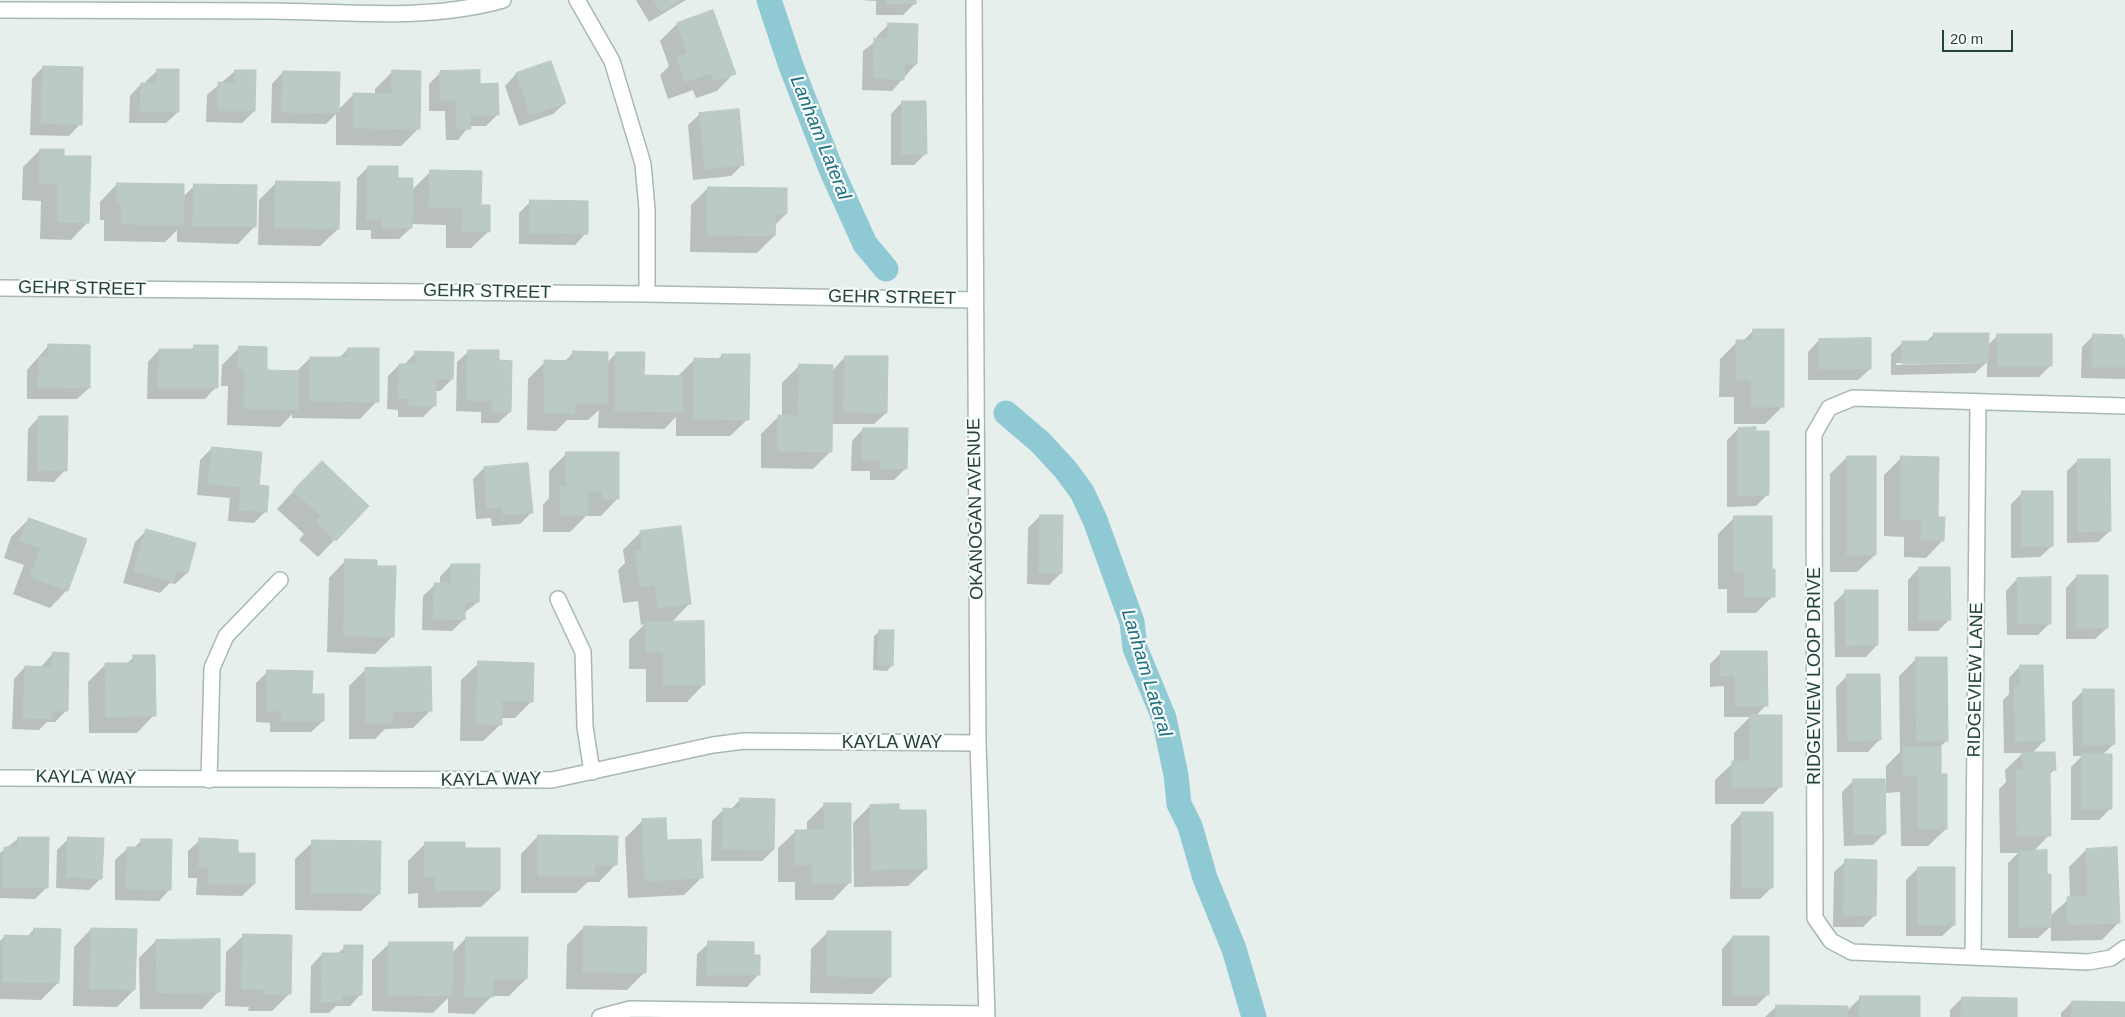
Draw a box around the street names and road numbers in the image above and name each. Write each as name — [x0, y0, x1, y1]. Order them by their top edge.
street label: GEHR STREET — [18, 277, 146, 301]
street label: GEHR STREET — [423, 280, 551, 304]
street label: GEHR STREET — [828, 286, 956, 310]
street label: OKANOGAN AVENUE — [964, 418, 988, 600]
street label: RIDGEVIEW LOOP DRIVE — [1804, 567, 1826, 785]
street label: RIDGEVIEW LANE — [1964, 602, 1988, 758]
street label: KAYLA WAY — [842, 732, 942, 754]
street label: KAYLA WAY — [35, 766, 137, 790]
street label: KAYLA WAY — [440, 768, 542, 792]

